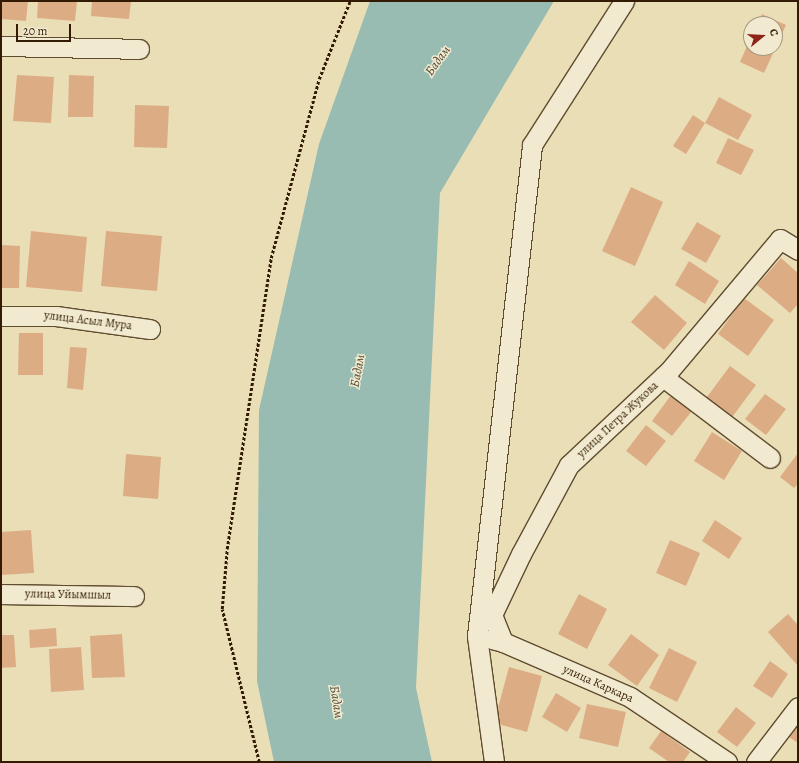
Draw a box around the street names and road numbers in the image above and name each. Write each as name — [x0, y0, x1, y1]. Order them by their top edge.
street label: улица Асыл Мура — [43, 308, 133, 334]
street label: улица Петра Жукова — [574, 379, 662, 461]
street label: улица Уйымшыл — [25, 587, 111, 603]
street label: улица Каркара — [560, 662, 636, 706]

